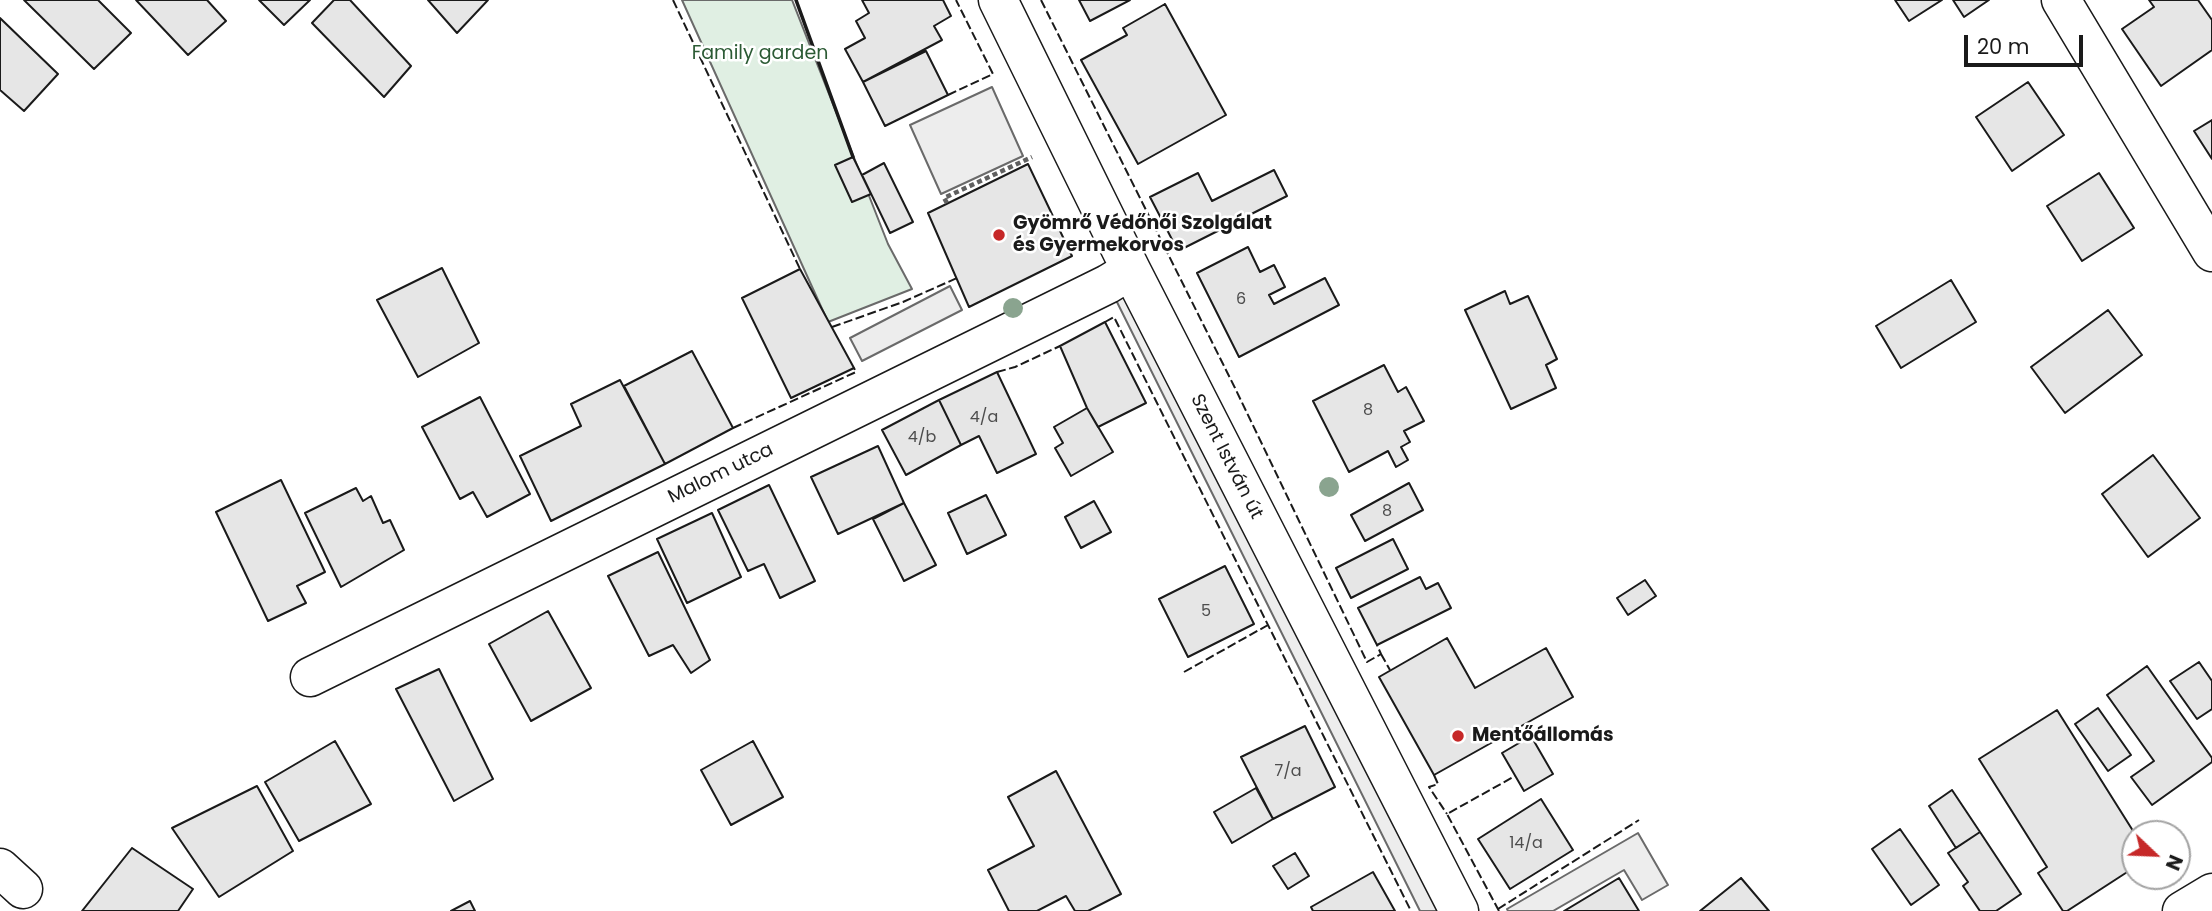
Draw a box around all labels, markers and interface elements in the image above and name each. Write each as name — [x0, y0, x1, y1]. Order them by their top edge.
scale bar — [1967, 21, 2086, 65]
text: 20 m — [1977, 32, 2030, 61]
park label: Family garden — [692, 43, 828, 65]
place label: Gyömrő Védőnői Szolgálat és Gyermekorvos — [1013, 213, 1272, 257]
marker: Gyömrő Védőnői Szolgálat és Gyermekorvos — [991, 227, 1007, 243]
house number: 6 — [1236, 290, 1246, 310]
street label: Szent István út — [1185, 391, 1267, 523]
house number: 8 — [1363, 401, 1373, 421]
house number: 4/a — [970, 408, 998, 428]
house number: 4/b — [908, 428, 936, 448]
street label: Malom utca — [665, 439, 777, 509]
house number: 8 — [1382, 502, 1392, 522]
house number: 5 — [1201, 602, 1211, 622]
place label: Mentőállomás — [1472, 725, 1614, 747]
marker: Mentőállomás — [1450, 728, 1466, 744]
house number: 7/a — [1274, 762, 1302, 782]
north arrow — [2121, 820, 2191, 890]
house number: 14/a — [1509, 834, 1543, 854]
text: N — [2159, 851, 2189, 874]

